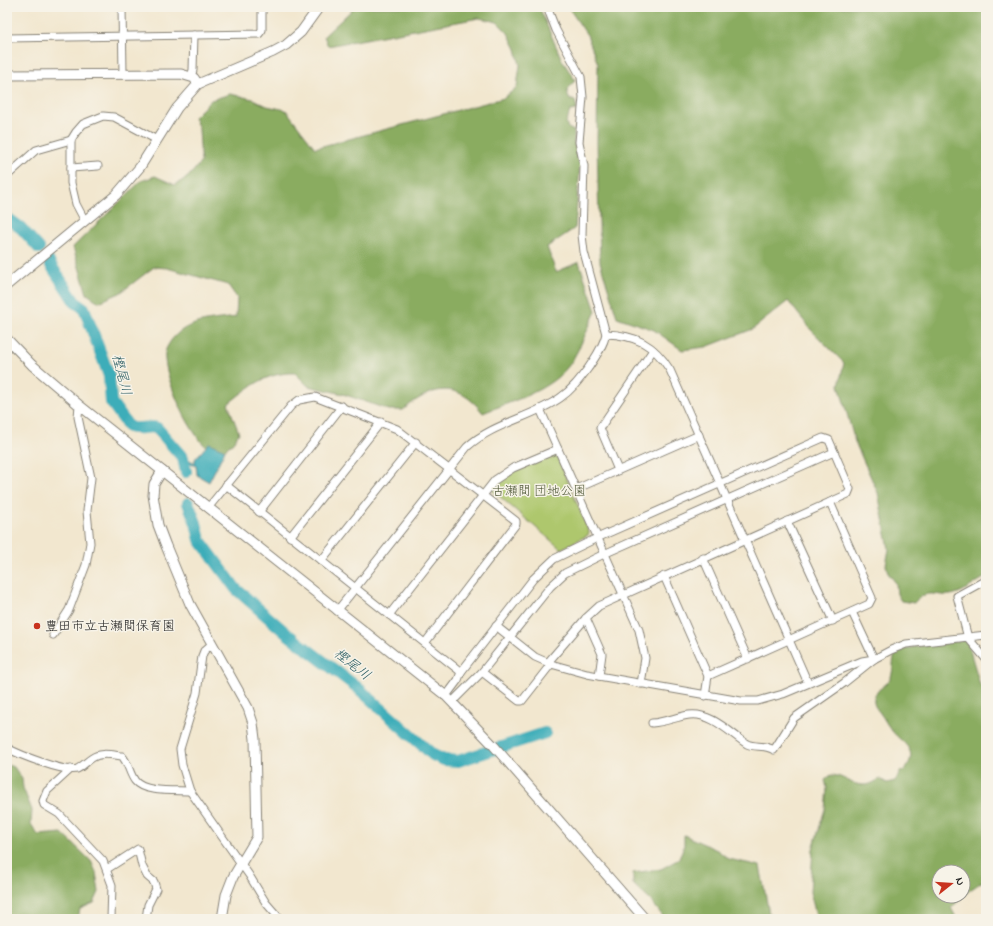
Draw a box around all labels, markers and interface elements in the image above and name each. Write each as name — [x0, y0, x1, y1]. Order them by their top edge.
water label: 樫尾川 — [106, 352, 136, 398]
park label: 古瀬間 団地公園 — [492, 482, 586, 501]
place label: 豊田市立古瀬間保育園 — [45, 617, 175, 636]
marker: 豊田市立古瀬間保育園 — [32, 621, 42, 631]
water label: 樫尾川 — [329, 644, 375, 686]
north arrow — [931, 864, 971, 904]
text: N — [951, 875, 968, 887]

